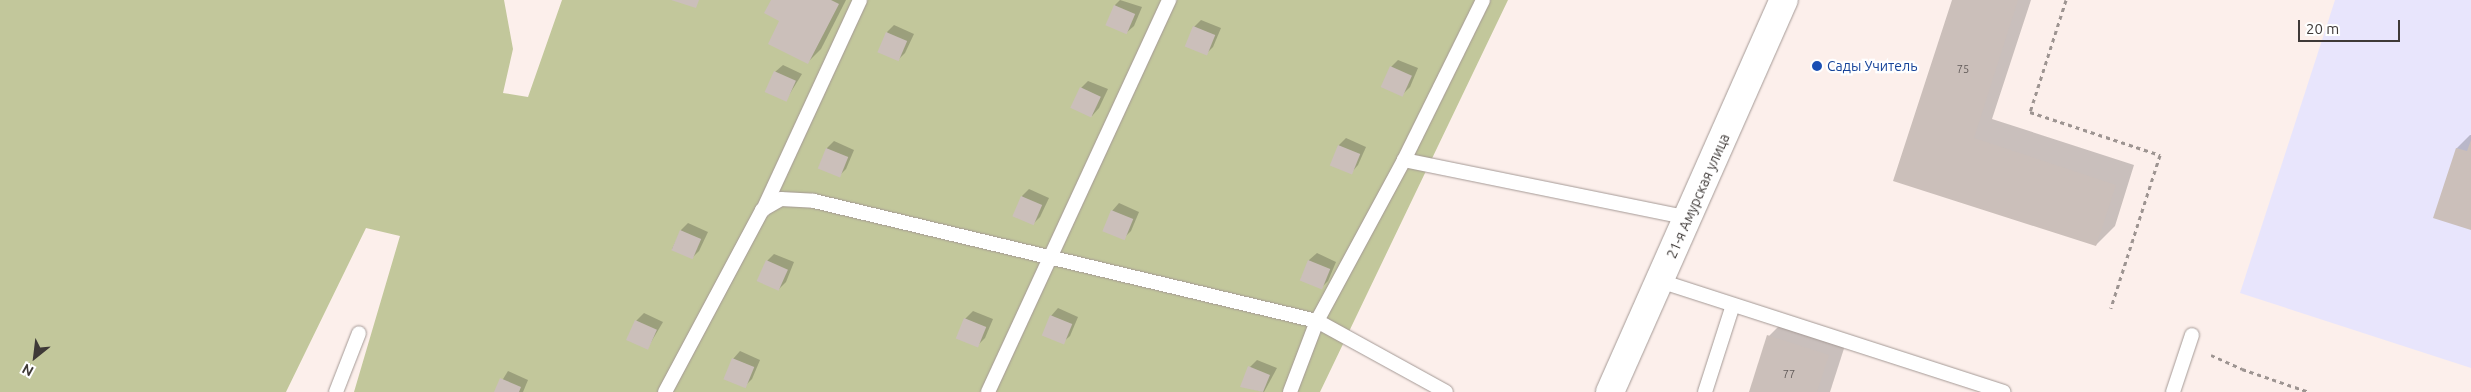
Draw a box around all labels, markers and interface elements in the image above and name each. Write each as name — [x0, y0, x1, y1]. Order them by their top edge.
scale bar — [2301, 10, 2404, 42]
text: 20 m — [2306, 20, 2339, 37]
place label: Сады Учитель — [1827, 58, 1918, 74]
marker: Сады Учитель — [1811, 60, 1823, 72]
house number: 75 — [1957, 62, 1969, 76]
street label: 21-я Амурская улица — [1663, 131, 1733, 261]
north arrow — [10, 332, 60, 382]
text: N — [19, 361, 36, 380]
house number: 77 — [1783, 367, 1795, 381]

